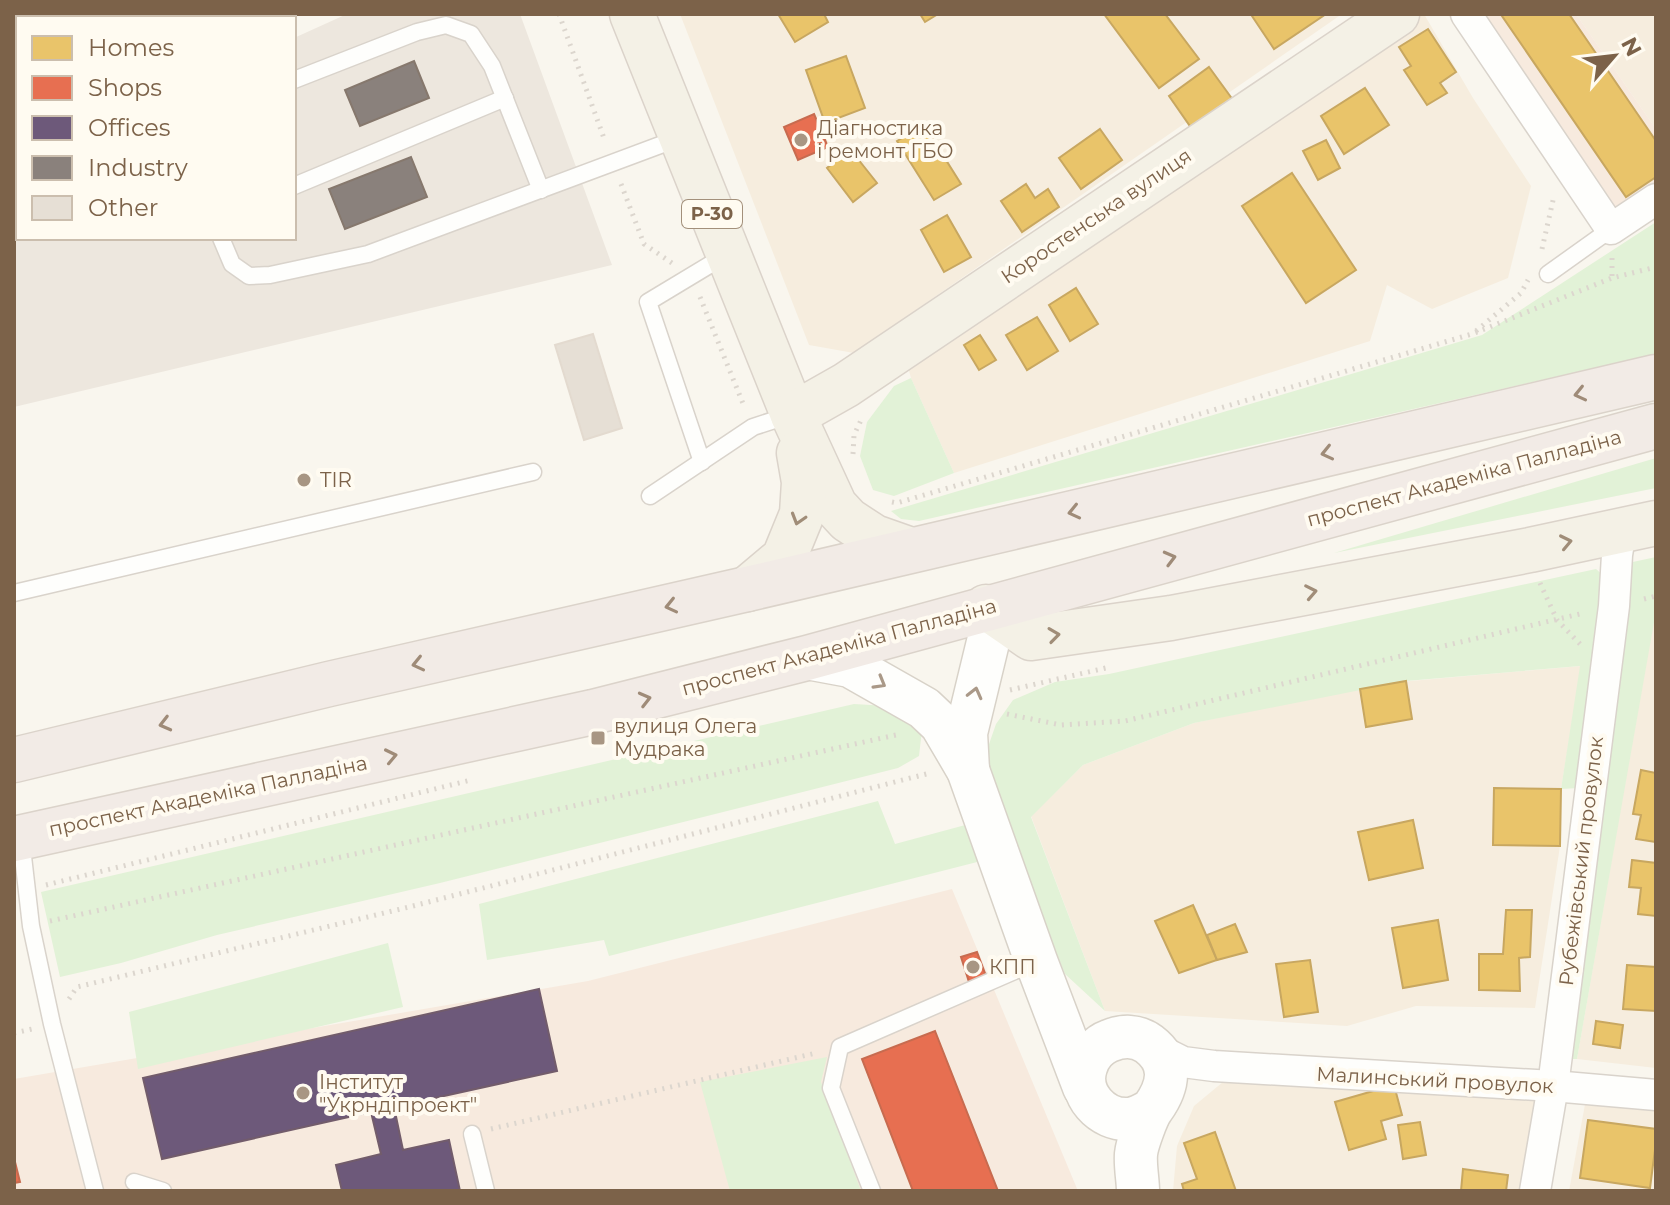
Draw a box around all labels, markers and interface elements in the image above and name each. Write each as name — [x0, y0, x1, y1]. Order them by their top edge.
legend — [16, 16, 296, 240]
north arrow — [1574, 16, 1654, 96]
text: Homes — [88, 33, 174, 62]
text: N — [1615, 33, 1647, 61]
text: Shops — [88, 73, 162, 102]
text: Offices — [88, 113, 170, 142]
place label: Діагностика і ремонт ГБО — [817, 116, 953, 163]
marker: Діагностика і ремонт ГБО — [792, 131, 810, 149]
street label: Коростенська вулиця — [996, 143, 1196, 289]
text: Industry — [88, 153, 188, 182]
text: Other — [88, 193, 158, 222]
road number: Р-30 — [682, 200, 742, 228]
one-way arrow — [1574, 385, 1587, 402]
street label: проспект Академіка Палладіна — [1304, 424, 1624, 532]
one-way arrow — [1320, 444, 1334, 461]
place label: TIR — [320, 468, 352, 492]
marker: TIR — [295, 471, 313, 489]
one-way arrow — [1067, 503, 1081, 520]
one-way arrow — [792, 511, 808, 525]
one-way arrow — [1559, 534, 1572, 551]
one-way arrow — [1162, 551, 1176, 568]
one-way arrow — [1304, 584, 1317, 601]
street label: проспект Академіка Палладіна — [679, 593, 999, 701]
one-way arrow — [665, 597, 679, 614]
one-way arrow — [1048, 627, 1061, 644]
one-way arrow — [411, 655, 425, 672]
one-way arrow — [871, 673, 885, 689]
one-way arrow — [966, 687, 983, 701]
one-way arrow — [637, 691, 651, 708]
place label: вулиця Олега Мудрака — [614, 714, 757, 761]
one-way arrow — [158, 715, 172, 732]
marker: вулиця Олега Мудрака — [589, 729, 607, 747]
street label: Рубежівський провулок — [1554, 735, 1608, 987]
one-way arrow — [384, 748, 397, 765]
street label: проспект Академіка Палладіна — [47, 750, 369, 842]
place label: КПП — [989, 955, 1036, 979]
marker: КПП — [964, 958, 982, 976]
street label: Малинський провулок — [1316, 1062, 1555, 1098]
place label: Інститут "Укрндіпроект" — [319, 1070, 477, 1117]
marker: Інститут "Укрндіпроект" — [294, 1084, 312, 1102]

